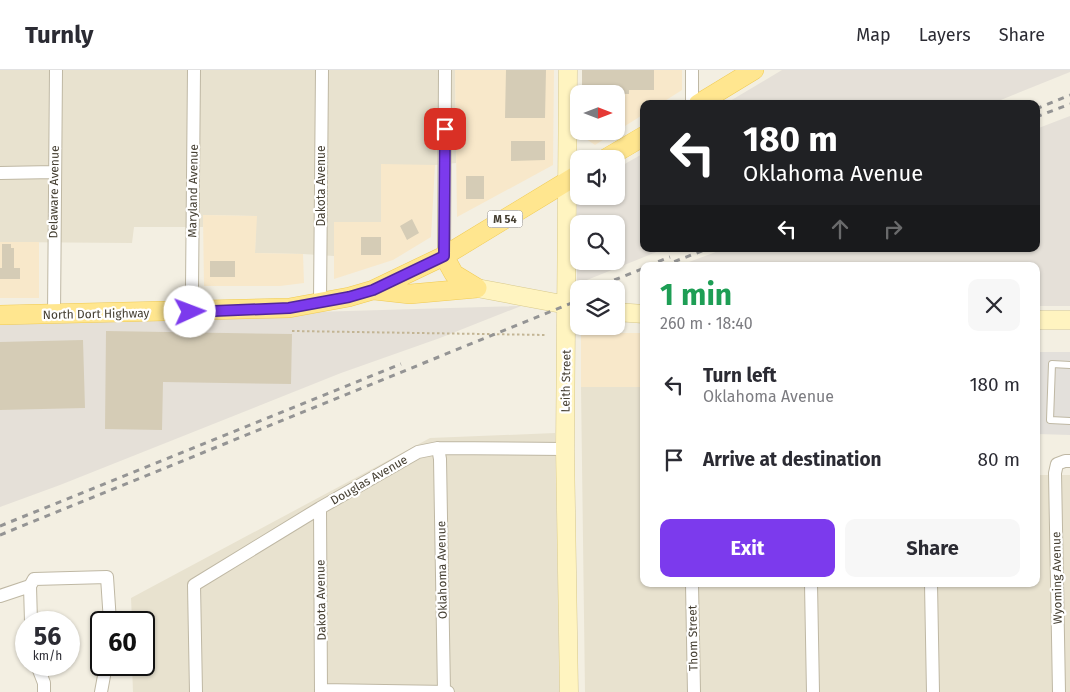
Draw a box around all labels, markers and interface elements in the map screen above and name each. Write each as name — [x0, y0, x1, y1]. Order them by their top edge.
text: Turnly — [25, 21, 94, 49]
text: Map — [856, 24, 891, 46]
text: Layers — [919, 24, 971, 46]
text: Share — [999, 24, 1045, 46]
north arrow — [570, 85, 625, 140]
map controls — [570, 85, 625, 335]
pin — [424, 108, 466, 150]
icon: arrive — [431, 115, 459, 143]
text: 180 m — [743, 118, 838, 160]
icon: left — [660, 120, 725, 185]
street label: Maryland Avenue — [185, 144, 201, 238]
street label: Delaware Avenue — [46, 145, 62, 239]
street label: Dakota Avenue — [314, 146, 328, 226]
button: sound — [570, 150, 625, 205]
text: Oklahoma Avenue — [743, 160, 923, 187]
road number: M 54 — [488, 210, 522, 228]
button: search — [570, 215, 625, 270]
icon: left — [773, 215, 801, 243]
icon: ahead — [826, 215, 854, 243]
icon: right — [879, 215, 907, 243]
text: 1 min — [660, 277, 732, 313]
button: close — [968, 279, 1020, 331]
button: layers — [570, 280, 625, 335]
position arrow — [163, 285, 215, 337]
street label: North Dort Highway — [42, 306, 150, 322]
text: 260 m · 18:40 — [660, 314, 753, 333]
street label: Leith Street — [558, 349, 574, 412]
text: Turn left — [703, 364, 777, 387]
icon: left — [660, 371, 688, 399]
text: 180 m — [969, 373, 1020, 396]
text: Oklahoma Avenue — [703, 387, 834, 406]
icon: arrive — [660, 446, 688, 474]
text: Arrive at destination — [703, 448, 882, 471]
text: 80 m — [978, 448, 1020, 471]
street label: Douglas Avenue — [328, 452, 410, 508]
button: Exit — [660, 519, 835, 577]
button: Share — [845, 519, 1020, 577]
street label: Oklahoma Avenue — [434, 521, 450, 619]
street label: Wyoming Avenue — [1049, 532, 1065, 624]
street label: Dakota Avenue — [313, 559, 329, 641]
street label: Thom Street — [685, 604, 701, 671]
speed limit sign: 60 — [90, 611, 155, 676]
text: 56 — [34, 622, 61, 652]
text: km/h — [33, 649, 62, 663]

